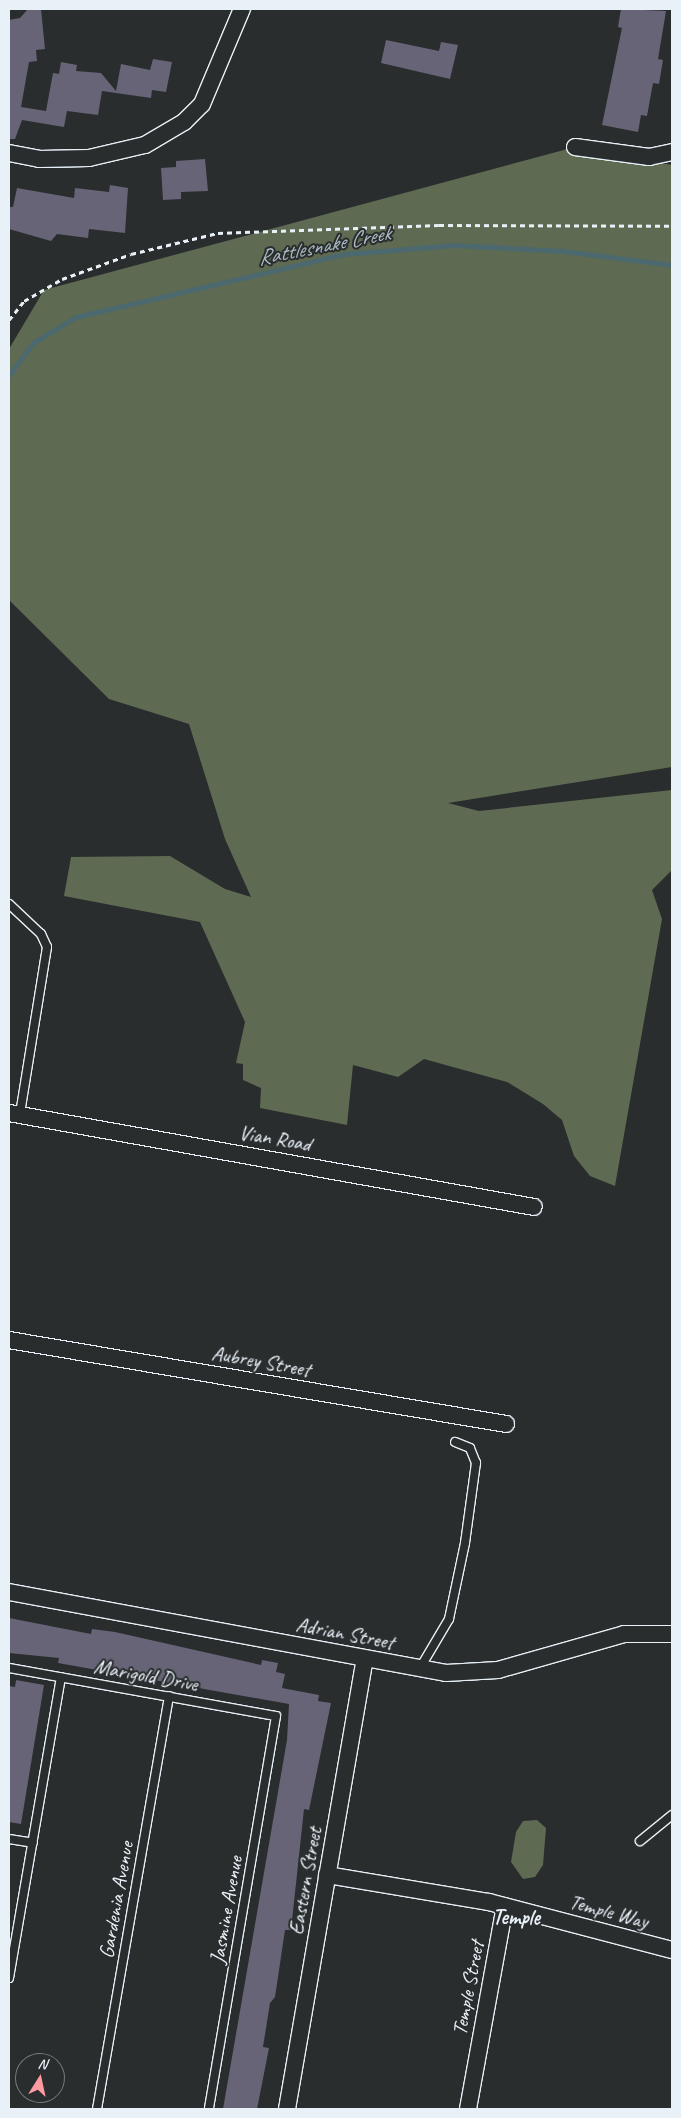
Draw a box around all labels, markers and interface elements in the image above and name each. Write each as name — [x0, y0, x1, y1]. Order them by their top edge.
water label: Rattlesnake Creek — [256, 220, 392, 272]
street label: Vian Road — [237, 1119, 313, 1157]
street label: Aubrey Street — [210, 1340, 312, 1382]
street label: Adrian Street — [294, 1611, 396, 1655]
street label: Marigold Drive — [92, 1653, 200, 1697]
street label: Eastern Street — [283, 1825, 327, 1937]
street label: Gardenia Avenue — [93, 1840, 139, 1960]
street label: Jasmine Avenue — [204, 1854, 248, 1966]
street label: Temple Way — [567, 1888, 651, 1934]
district label: Temple — [492, 1905, 540, 1931]
street label: Temple Street — [447, 1939, 489, 2037]
north arrow — [15, 2053, 65, 2103]
text: N — [37, 2055, 48, 2073]

